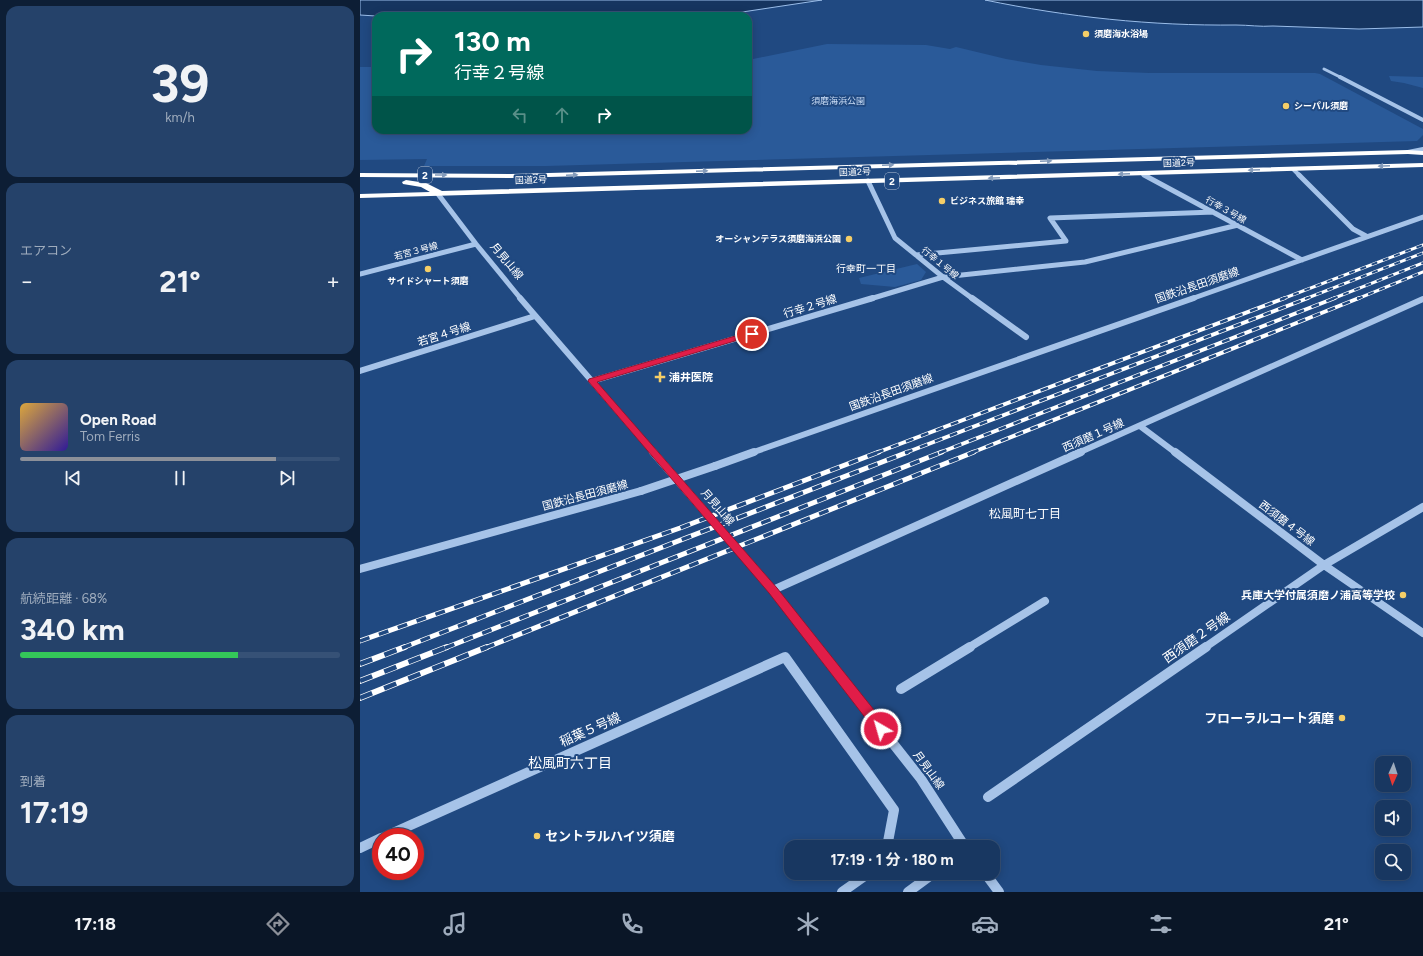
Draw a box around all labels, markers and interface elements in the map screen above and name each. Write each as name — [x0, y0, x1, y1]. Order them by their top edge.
text: 130 m — [454, 24, 531, 58]
icon: right — [388, 28, 440, 80]
place label: 須磨海水浴場 — [1094, 28, 1148, 39]
marker: 須磨海水浴場 — [1081, 29, 1091, 39]
text: 39 — [150, 53, 210, 115]
text: 行幸２号線 — [454, 62, 544, 84]
park label: 須磨海浜公園 — [811, 95, 865, 106]
place label: シーパル須磨 — [1294, 100, 1348, 111]
marker: シーパル須磨 — [1281, 101, 1291, 111]
icon: left — [509, 104, 531, 126]
icon: ahead — [551, 104, 573, 126]
icon: right — [593, 104, 615, 126]
text: km/h — [165, 110, 195, 125]
street label: 国道2号 — [1163, 156, 1195, 169]
one-way arrow — [1040, 158, 1053, 164]
one-way arrow — [882, 162, 894, 169]
one-way arrow — [1377, 163, 1390, 169]
street label: 国道2号 — [839, 165, 871, 178]
road number: 2 — [418, 167, 432, 183]
one-way arrow — [696, 167, 708, 174]
one-way arrow — [1247, 167, 1260, 173]
one-way arrow — [566, 171, 578, 178]
one-way arrow — [1118, 171, 1130, 178]
one-way arrow — [435, 172, 447, 179]
street label: 国道2号 — [515, 173, 547, 186]
road number: 2 — [885, 173, 899, 189]
one-way arrow — [987, 175, 1000, 181]
street label: 行幸３号線 — [1204, 194, 1249, 226]
place label: ビジネス旅館 瑞幸 — [950, 195, 1024, 206]
marker: ビジネス旅館 瑞幸 — [937, 196, 947, 206]
place label: オーシャンテラス須磨海浜公園 — [715, 233, 841, 244]
marker: オーシャンテラス須磨海浜公園 — [844, 234, 854, 244]
street label: 若宮３号線 — [393, 239, 440, 262]
street label: 月見山線 — [487, 240, 526, 282]
text: エアコン — [20, 243, 72, 258]
street label: 行幸１号線 — [919, 244, 962, 282]
district label: 行幸町一丁目 — [836, 262, 896, 275]
text: 21° — [159, 263, 201, 300]
marker: サイドシャート須磨 — [423, 264, 433, 274]
street label: 国鉄沿長田須磨線 — [1153, 265, 1241, 306]
text: − — [20, 268, 34, 295]
text: + — [326, 268, 340, 295]
place label: サイドシャート須磨 — [387, 275, 469, 286]
street label: 行幸２号線 — [782, 292, 838, 321]
pin — [735, 317, 769, 351]
street label: 若宮４号線 — [416, 320, 472, 349]
icon: arrive — [741, 323, 763, 345]
marker: 浦井医院 — [654, 371, 666, 383]
place label: 浦井医院 — [669, 371, 713, 384]
street label: 国鉄沿長田須磨線 — [848, 371, 935, 414]
text: Open Road — [80, 411, 157, 429]
street label: 西須磨１号線 — [1060, 416, 1126, 455]
text: Tom Ferris — [80, 429, 140, 444]
icon: previous — [62, 467, 84, 489]
icon: pause — [169, 467, 191, 489]
icon: next — [276, 467, 298, 489]
street label: 国鉄沿長田須磨線 — [541, 478, 629, 513]
street label: 月見山線 — [698, 486, 737, 528]
street label: 西須磨４号線 — [1256, 498, 1317, 548]
district label: 松風町七丁目 — [989, 507, 1061, 521]
place label: 兵庫大学付属須磨ノ浦高等学校 — [1241, 589, 1395, 602]
marker: 兵庫大学付属須磨ノ浦高等学校 — [1398, 590, 1408, 600]
text: 航続距離 · 68% — [20, 591, 107, 606]
street label: 西須磨２号線 — [1160, 609, 1233, 666]
text: 340 km — [20, 611, 125, 648]
position arrow — [860, 708, 902, 750]
street label: 稲葉５号線 — [557, 709, 623, 750]
place label: フローラルコート須磨 — [1204, 711, 1334, 726]
marker: フローラルコート須磨 — [1337, 713, 1347, 723]
street label: 月見山線 — [910, 749, 947, 792]
district label: 松風町六丁目 — [528, 755, 612, 772]
north arrow — [1375, 756, 1411, 792]
map controls — [1375, 756, 1411, 880]
text: 到着 — [20, 774, 46, 789]
text: 17:19 — [20, 794, 88, 831]
button: sound — [1375, 800, 1411, 836]
speed limit sign: 40 — [372, 828, 424, 880]
place label: セントラルハイツ須磨 — [545, 829, 675, 844]
marker: セントラルハイツ須磨 — [532, 831, 542, 841]
button: search — [1375, 844, 1411, 880]
text: 17:19 · 1 分 · 180 m — [830, 851, 954, 869]
icon: directions — [264, 910, 292, 938]
icon: music — [441, 910, 469, 938]
icon: phone — [618, 910, 646, 938]
icon: climate — [794, 910, 822, 938]
icon: car — [971, 910, 999, 938]
icon: filters — [1147, 910, 1175, 938]
text: 17:18 — [74, 913, 116, 935]
text: 21° — [1324, 913, 1349, 935]

